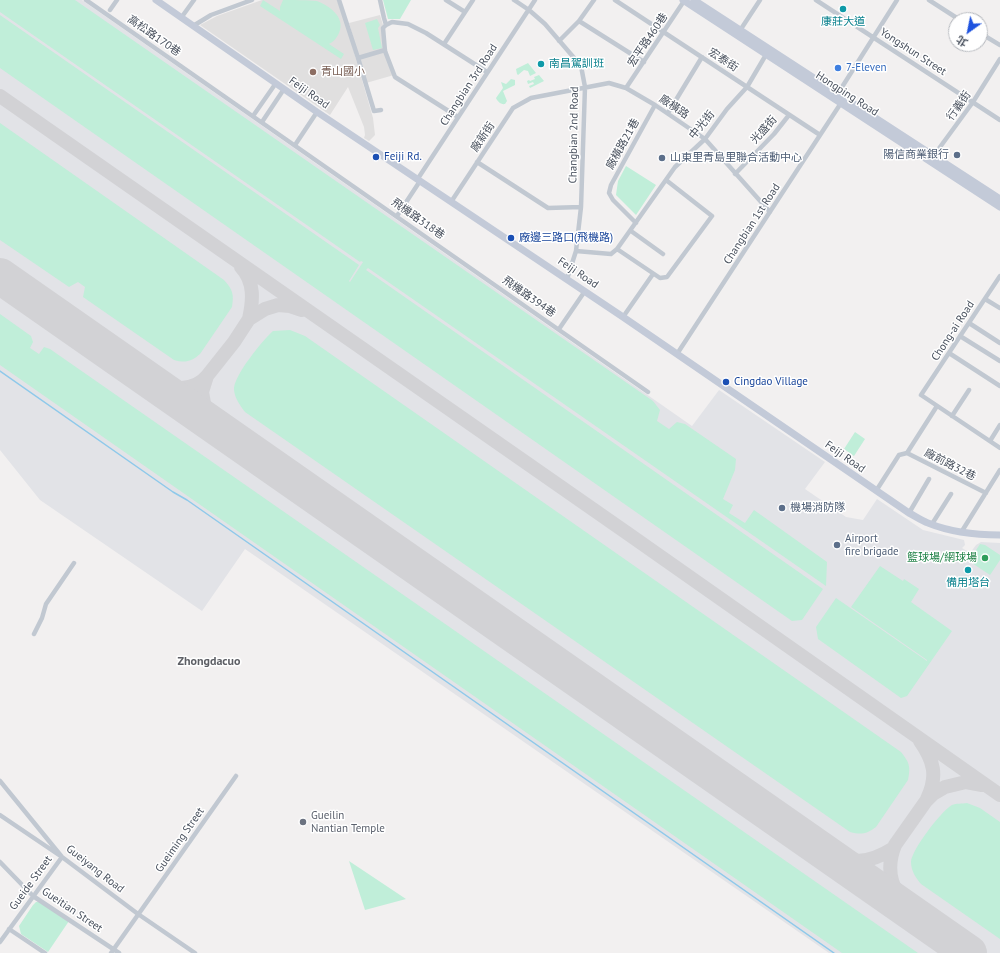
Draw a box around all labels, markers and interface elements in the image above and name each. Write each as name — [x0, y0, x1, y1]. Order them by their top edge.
marker: 康莊大道 — [838, 4, 848, 14]
street label: 宏平路460巷 — [625, 11, 671, 69]
north arrow — [948, 12, 988, 52]
street label: 高松路170巷 — [125, 13, 183, 59]
place label: 康莊大道 — [821, 15, 865, 29]
street label: Yongshun Street — [877, 26, 949, 78]
text: 北 — [954, 32, 970, 50]
street label: Changbian 3rd Road — [438, 42, 500, 128]
street label: 宏泰街 — [706, 45, 740, 75]
place label: 南昌駕訓班 — [549, 57, 604, 71]
marker: 南昌駕訓班 — [536, 59, 546, 69]
place label: 7-Eleven — [846, 61, 886, 75]
marker: 7-Eleven — [833, 63, 843, 73]
place label: 青山國小 — [321, 65, 365, 79]
marker: 青山國小 — [308, 67, 318, 77]
street label: Hongping Road — [813, 69, 881, 119]
street label: Feiji Road — [286, 74, 332, 112]
street label: Changbian 2nd Road — [567, 86, 581, 184]
street label: 行義街 — [944, 89, 974, 123]
street label: 廠橫路 — [657, 92, 691, 122]
street label: 中光街 — [686, 108, 718, 142]
street label: 光盛街 — [748, 113, 780, 147]
street label: 廠橫路21巷 — [604, 116, 642, 172]
street label: 廠新街 — [468, 120, 498, 154]
place label: 陽信商業銀行 — [883, 148, 949, 162]
place label: Feiji Rd. — [384, 150, 422, 164]
marker: 陽信商業銀行 — [952, 150, 962, 160]
place label: 山東里青島里聯合活動中心 — [670, 151, 802, 165]
marker: Feiji Rd. — [371, 152, 381, 162]
marker: 山東里青島里聯合活動中心 — [657, 153, 667, 163]
street label: Changbian 1st Road — [721, 181, 783, 267]
street label: 飛機路318巷 — [389, 196, 447, 242]
place label: 廠邊三路口(飛機路) — [519, 231, 613, 245]
marker: 廠邊三路口(飛機路) — [506, 233, 516, 243]
street label: Feiji Road — [555, 255, 601, 291]
street label: 飛機路394巷 — [500, 274, 558, 320]
street label: Chong-ai Road — [929, 299, 977, 363]
place label: Cingdao Village — [734, 375, 808, 389]
marker: Cingdao Village — [721, 377, 731, 387]
street label: Feiji Road — [822, 438, 868, 476]
street label: 廠前路32巷 — [922, 446, 978, 484]
place label: 機場消防隊 — [790, 501, 845, 515]
marker: 機場消防隊 — [777, 503, 787, 513]
place label: Airport fire brigade — [845, 532, 899, 558]
marker: Airport fire brigade — [832, 540, 842, 550]
place label: 籃球場/網球場 — [907, 551, 977, 565]
marker: 籃球場/網球場 — [980, 553, 990, 563]
marker: 備用塔台 — [963, 565, 973, 575]
place label: 備用塔台 — [946, 576, 990, 590]
district label: Zhongdacuo — [178, 655, 240, 669]
street label: Gueiming Street — [153, 805, 207, 875]
place label: Gueilin Nantian Temple — [311, 809, 385, 835]
marker: Gueilin Nantian Temple — [298, 817, 308, 827]
street label: Gueiyang Road — [63, 842, 127, 896]
street label: Gueide Street — [7, 853, 55, 913]
street label: Gueitian Street — [39, 885, 105, 935]

